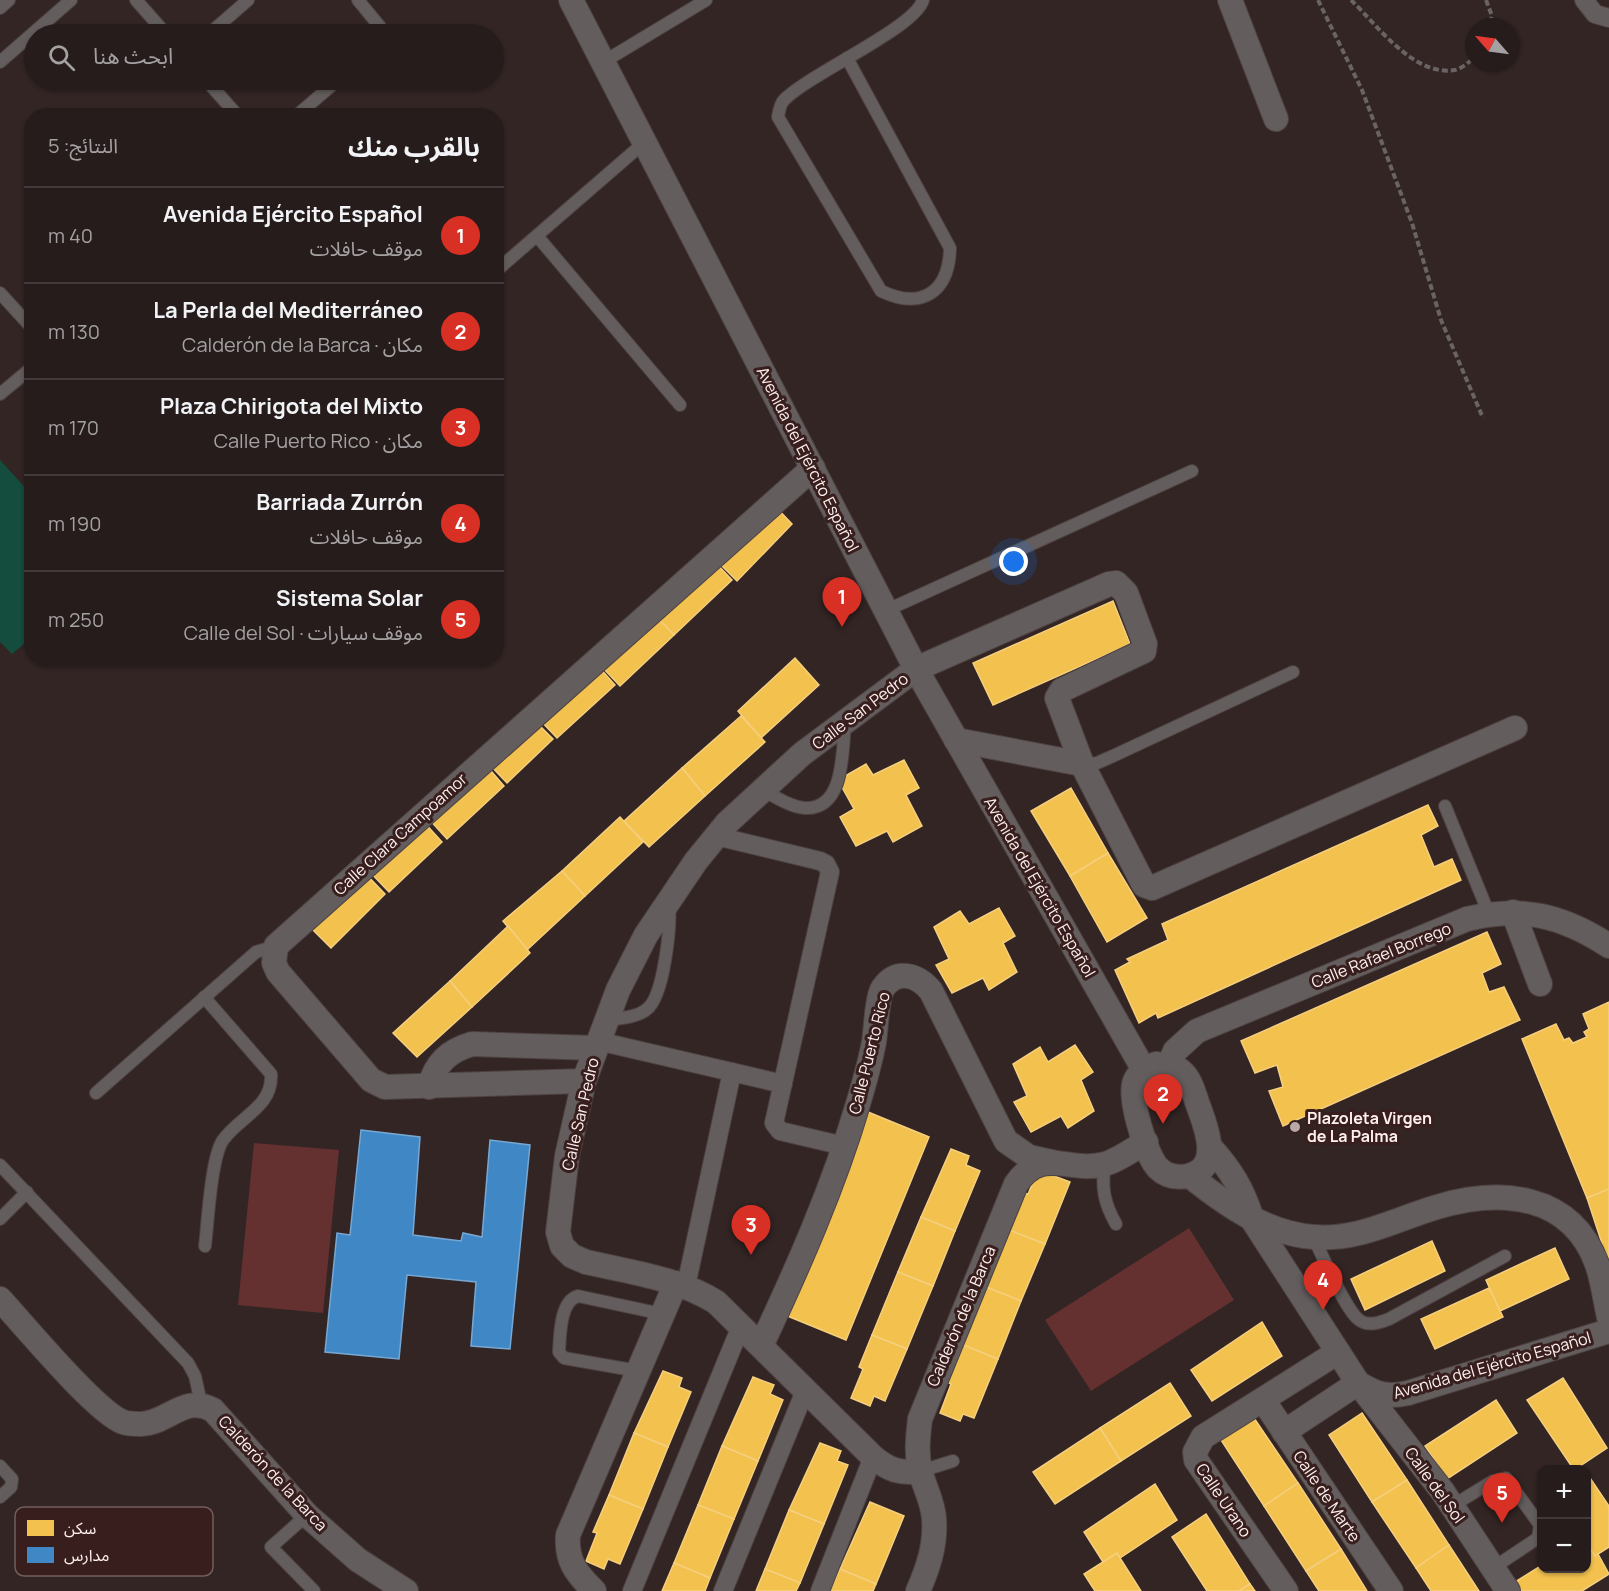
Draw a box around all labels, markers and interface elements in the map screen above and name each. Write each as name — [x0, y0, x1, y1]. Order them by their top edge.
north arrow — [1465, 18, 1519, 72]
search box — [24, 24, 504, 90]
icon: search — [45, 41, 78, 74]
text: ابحث هنا — [93, 41, 173, 71]
text: بالقرب منك — [348, 128, 480, 164]
text: النتائج: 5 — [48, 132, 118, 159]
text: Avenida Ejército Español — [163, 199, 423, 229]
text: 40 m — [48, 222, 93, 249]
text: 1 — [456, 222, 465, 249]
text: موقف حافلات — [310, 235, 423, 262]
text: La Perla del Mediterráneo — [153, 295, 423, 325]
text: 130 m — [48, 318, 100, 345]
text: 2 — [455, 318, 466, 345]
text: مكان · Calderón de la Barca — [182, 331, 423, 358]
street label: Avenida del Ejército Español — [752, 363, 864, 555]
text: Plaza Chirigota del Mixto — [160, 391, 423, 421]
text: 170 m — [48, 414, 99, 441]
text: 3 — [455, 414, 466, 441]
text: مكان · Calle Puerto Rico — [214, 427, 423, 454]
text: Barriada Zurrón — [256, 487, 423, 517]
text: 190 m — [48, 510, 101, 537]
text: 4 — [454, 510, 467, 537]
text: موقف حافلات — [310, 523, 423, 550]
your location — [999, 547, 1028, 576]
pin: 1 — [822, 578, 862, 627]
text: Sistema Solar — [276, 583, 423, 613]
text: 250 m — [48, 606, 104, 633]
text: 5 — [455, 606, 466, 633]
text: موقف سيارات · Calle del Sol — [184, 619, 423, 646]
street label: Calle San Pedro — [807, 668, 913, 754]
street label: Calle Clara Campoamor — [329, 768, 472, 900]
street label: Avenida del Ejército Español — [979, 793, 1101, 981]
street label: Calle Rafael Borrego — [1308, 917, 1454, 993]
street label: Calle Puerto Rico — [843, 990, 895, 1116]
street label: Calle San Pedro — [556, 1055, 604, 1173]
pin: 2 — [1144, 1074, 1182, 1124]
place label: Plazoleta Virgen de La Palma — [1307, 1107, 1432, 1147]
marker: Plazoleta Virgen de La Palma — [1288, 1120, 1302, 1134]
pin: 3 — [732, 1206, 771, 1255]
street label: Calderón de la Barca — [921, 1242, 1001, 1390]
pin: 4 — [1304, 1260, 1342, 1310]
street label: Avenida del Ejército Español — [1391, 1326, 1593, 1404]
street label: Calderón de la Barca — [214, 1410, 332, 1536]
street label: Calle del Sol — [1400, 1442, 1470, 1528]
street label: Calle de Marte — [1288, 1446, 1366, 1546]
street label: Calle Urano — [1191, 1459, 1257, 1541]
map controls — [1537, 1465, 1591, 1573]
button: + — [1537, 1465, 1591, 1519]
pin: 5 — [1482, 1474, 1522, 1523]
legend — [15, 1507, 213, 1576]
text: سكن — [64, 1517, 96, 1539]
button: − — [1537, 1519, 1591, 1573]
text: مدارس — [64, 1544, 109, 1566]

